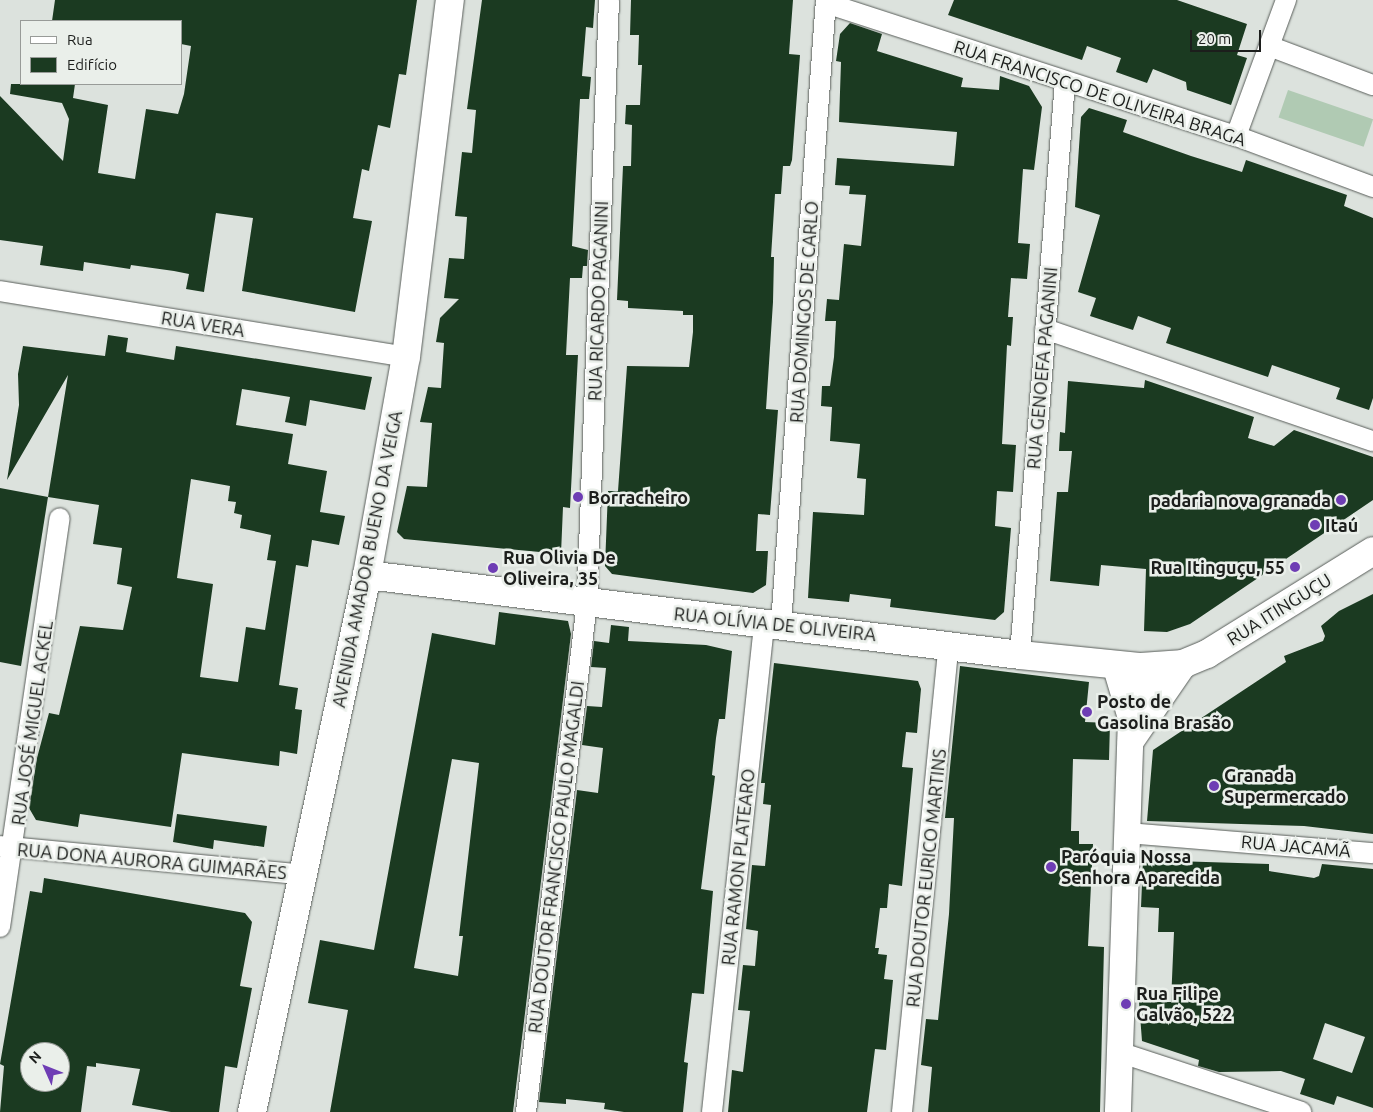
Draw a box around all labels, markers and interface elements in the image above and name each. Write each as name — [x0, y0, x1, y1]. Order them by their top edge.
legend — [20, 20, 182, 85]
scale bar — [1193, 20, 1264, 52]
text: 20 m — [1198, 30, 1231, 47]
text: Rua — [67, 31, 93, 48]
street label: RUA FRANCISCO DE OLIVEIRA BRAGA — [951, 35, 1249, 151]
text: Edifício — [67, 56, 117, 73]
street label: RUA RICARDO PAGANINI — [584, 200, 612, 402]
street label: RUA DOMINGOS DE CARLO — [785, 200, 823, 424]
street label: RUA GENOEFA PAGANINI — [1022, 266, 1062, 470]
street label: RUA VERA — [160, 307, 246, 341]
street label: AVENIDA AMADOR BUENO DA VEIGA — [328, 409, 406, 709]
place label: Borracheiro — [588, 486, 688, 508]
place label: padaria nova granada — [1150, 489, 1331, 511]
marker: Borracheiro — [572, 491, 584, 503]
marker: padaria nova granada — [1335, 494, 1347, 506]
place label: Itaú — [1325, 514, 1358, 536]
marker: Itaú — [1309, 519, 1321, 531]
place label: Rua Olivia De Oliveira, 35 — [503, 547, 616, 590]
place label: Rua Itinguçu, 55 — [1151, 556, 1285, 578]
marker: Rua Itinguçu, 55 — [1289, 561, 1301, 573]
marker: Rua Olivia De Oliveira, 35 — [487, 562, 499, 574]
street label: RUA ITINGUÇU — [1223, 568, 1335, 650]
street label: RUA OLÍVIA DE OLIVEIRA — [673, 603, 877, 645]
street label: RUA JOSÉ MIGUEL ACKEL — [7, 619, 57, 827]
street label: RUA DOUTOR FRANCISCO PAULO MAGALDI — [524, 680, 588, 1034]
place label: Posto de Gasolina Brasão — [1097, 691, 1232, 734]
marker: Posto de Gasolina Brasão — [1081, 706, 1093, 718]
street label: RUA DOUTOR EURICO MARTINS — [902, 748, 950, 1008]
place label: Granada Supermercado — [1224, 765, 1346, 808]
street label: RUA RAMON PLATEARO — [717, 768, 759, 966]
marker: Granada Supermercado — [1208, 780, 1220, 792]
street label: RUA JACAMÃ — [1240, 830, 1352, 862]
street label: RUA DONA AURORA GUIMARÃES — [16, 838, 288, 884]
place label: Paróquia Nossa Senhora Aparecida — [1061, 846, 1220, 889]
marker: Paróquia Nossa Senhora Aparecida — [1045, 861, 1057, 873]
place label: Rua Filipe Galvão, 522 — [1136, 983, 1232, 1026]
marker: Rua Filipe Galvão, 522 — [1120, 998, 1132, 1010]
north arrow — [20, 1042, 70, 1092]
text: N — [26, 1048, 44, 1067]

